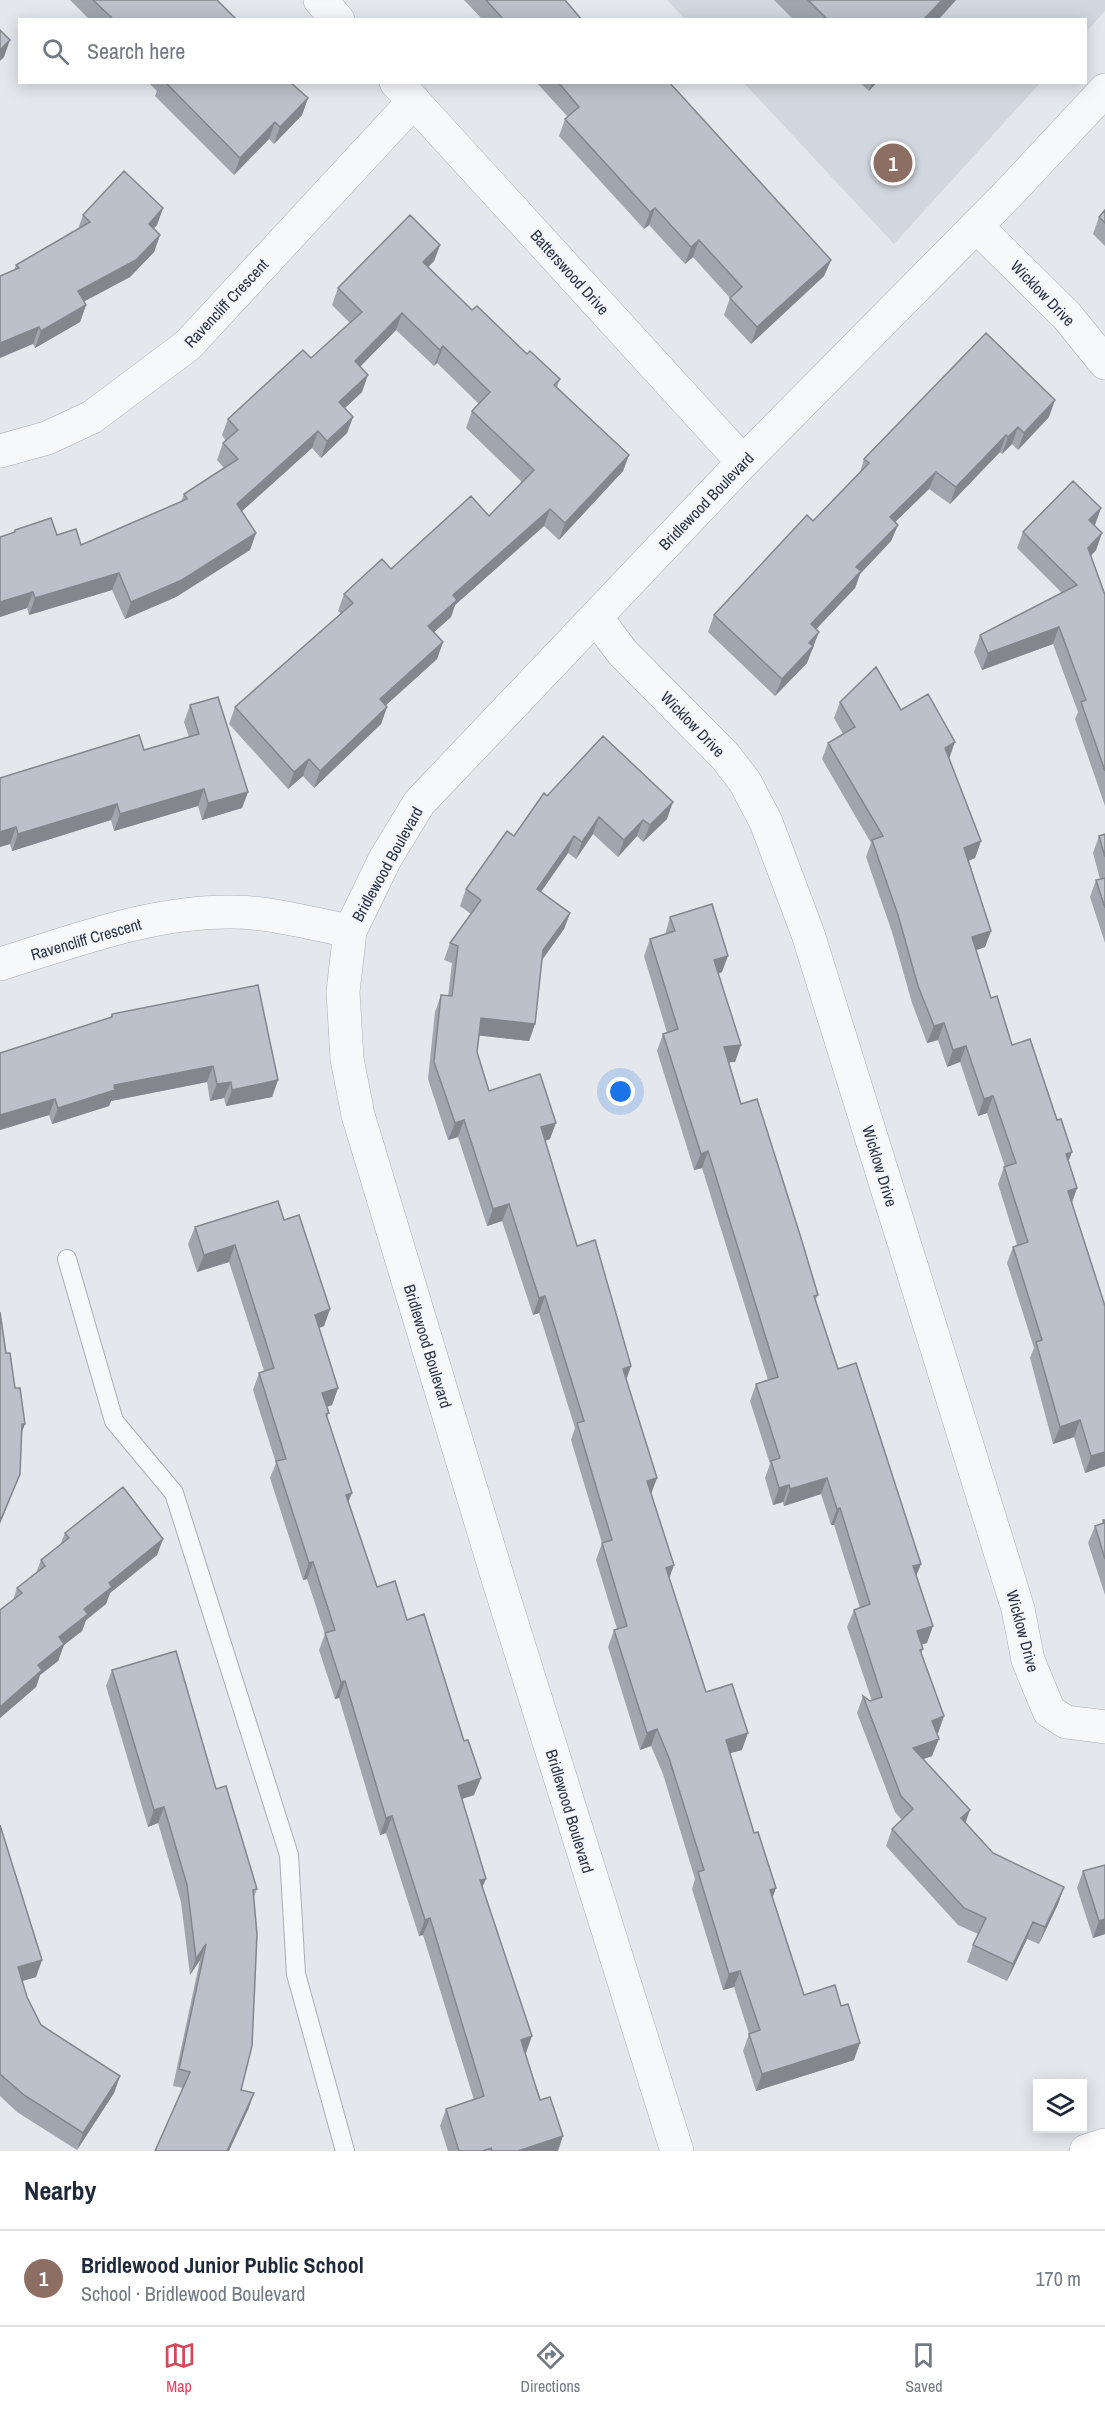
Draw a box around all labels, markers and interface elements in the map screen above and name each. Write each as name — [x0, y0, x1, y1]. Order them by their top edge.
search box — [18, 18, 1087, 84]
icon: search — [39, 35, 72, 68]
text: Search here — [87, 36, 185, 66]
pin: 1 — [874, 140, 912, 186]
street label: Batterswood Drive — [526, 225, 614, 319]
street label: Ravencliff Crescent — [179, 253, 273, 352]
street label: Wicklow Drive — [1006, 255, 1080, 331]
street label: Bridlewood Boulevard — [654, 447, 758, 555]
street label: Wicklow Drive — [656, 686, 730, 762]
street label: Bridlewood Boulevard — [346, 803, 428, 925]
street label: Ravencliff Crescent — [28, 913, 144, 965]
your location — [606, 1077, 635, 1106]
street label: Wicklow Drive — [857, 1123, 903, 1209]
street label: Bridlewood Boulevard — [399, 1281, 457, 1411]
street label: Wicklow Drive — [1002, 1588, 1044, 1674]
street label: Bridlewood Boulevard — [541, 1746, 599, 1876]
map controls — [1033, 2079, 1087, 2133]
button: layers — [1033, 2079, 1087, 2133]
text: Nearby — [24, 2173, 96, 2208]
text: Bridlewood Junior Public School — [81, 2250, 364, 2280]
text: 1 — [39, 2265, 48, 2292]
text: 170 m — [1035, 2265, 1081, 2292]
text: School · Bridlewood Boulevard — [81, 2280, 305, 2307]
tab: Map — [163, 2339, 196, 2397]
tab: Directions — [521, 2339, 580, 2397]
tab: Saved — [905, 2339, 943, 2397]

